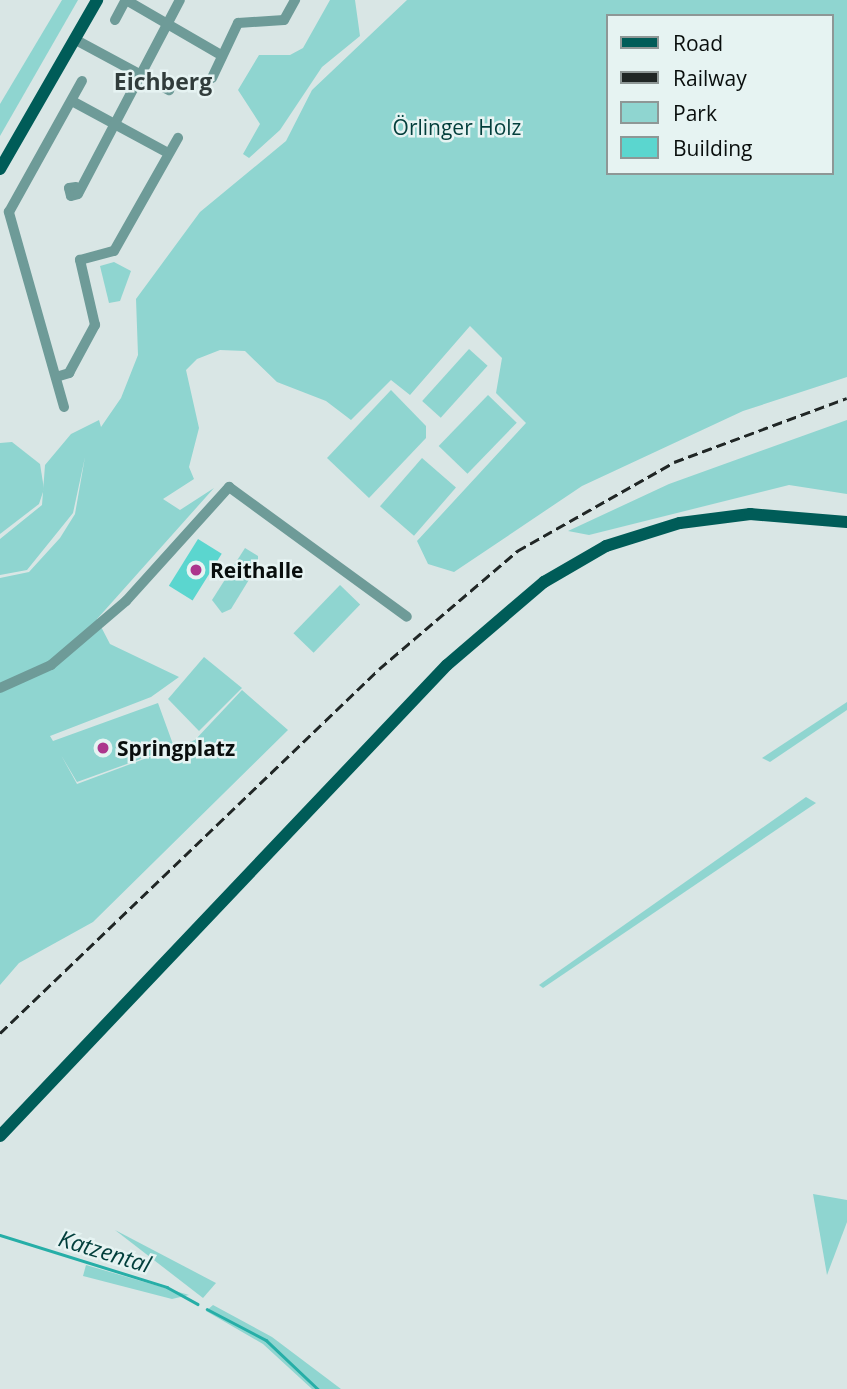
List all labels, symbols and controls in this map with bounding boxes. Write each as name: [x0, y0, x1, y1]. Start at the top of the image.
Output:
legend: [606, 14, 833, 175]
text: Road: [673, 29, 723, 57]
text: Railway: [673, 64, 747, 92]
district label: Eichberg: [114, 67, 212, 95]
text: Park: [673, 99, 717, 127]
park label: Örlinger Holz: [393, 114, 521, 140]
text: Building: [673, 134, 752, 162]
place label: Reithalle: [210, 557, 304, 583]
marker: Reithalle: [188, 562, 204, 578]
place label: Springplatz: [117, 735, 235, 761]
marker: Springplatz: [95, 740, 111, 756]
water label: Katzental: [56, 1224, 154, 1278]

